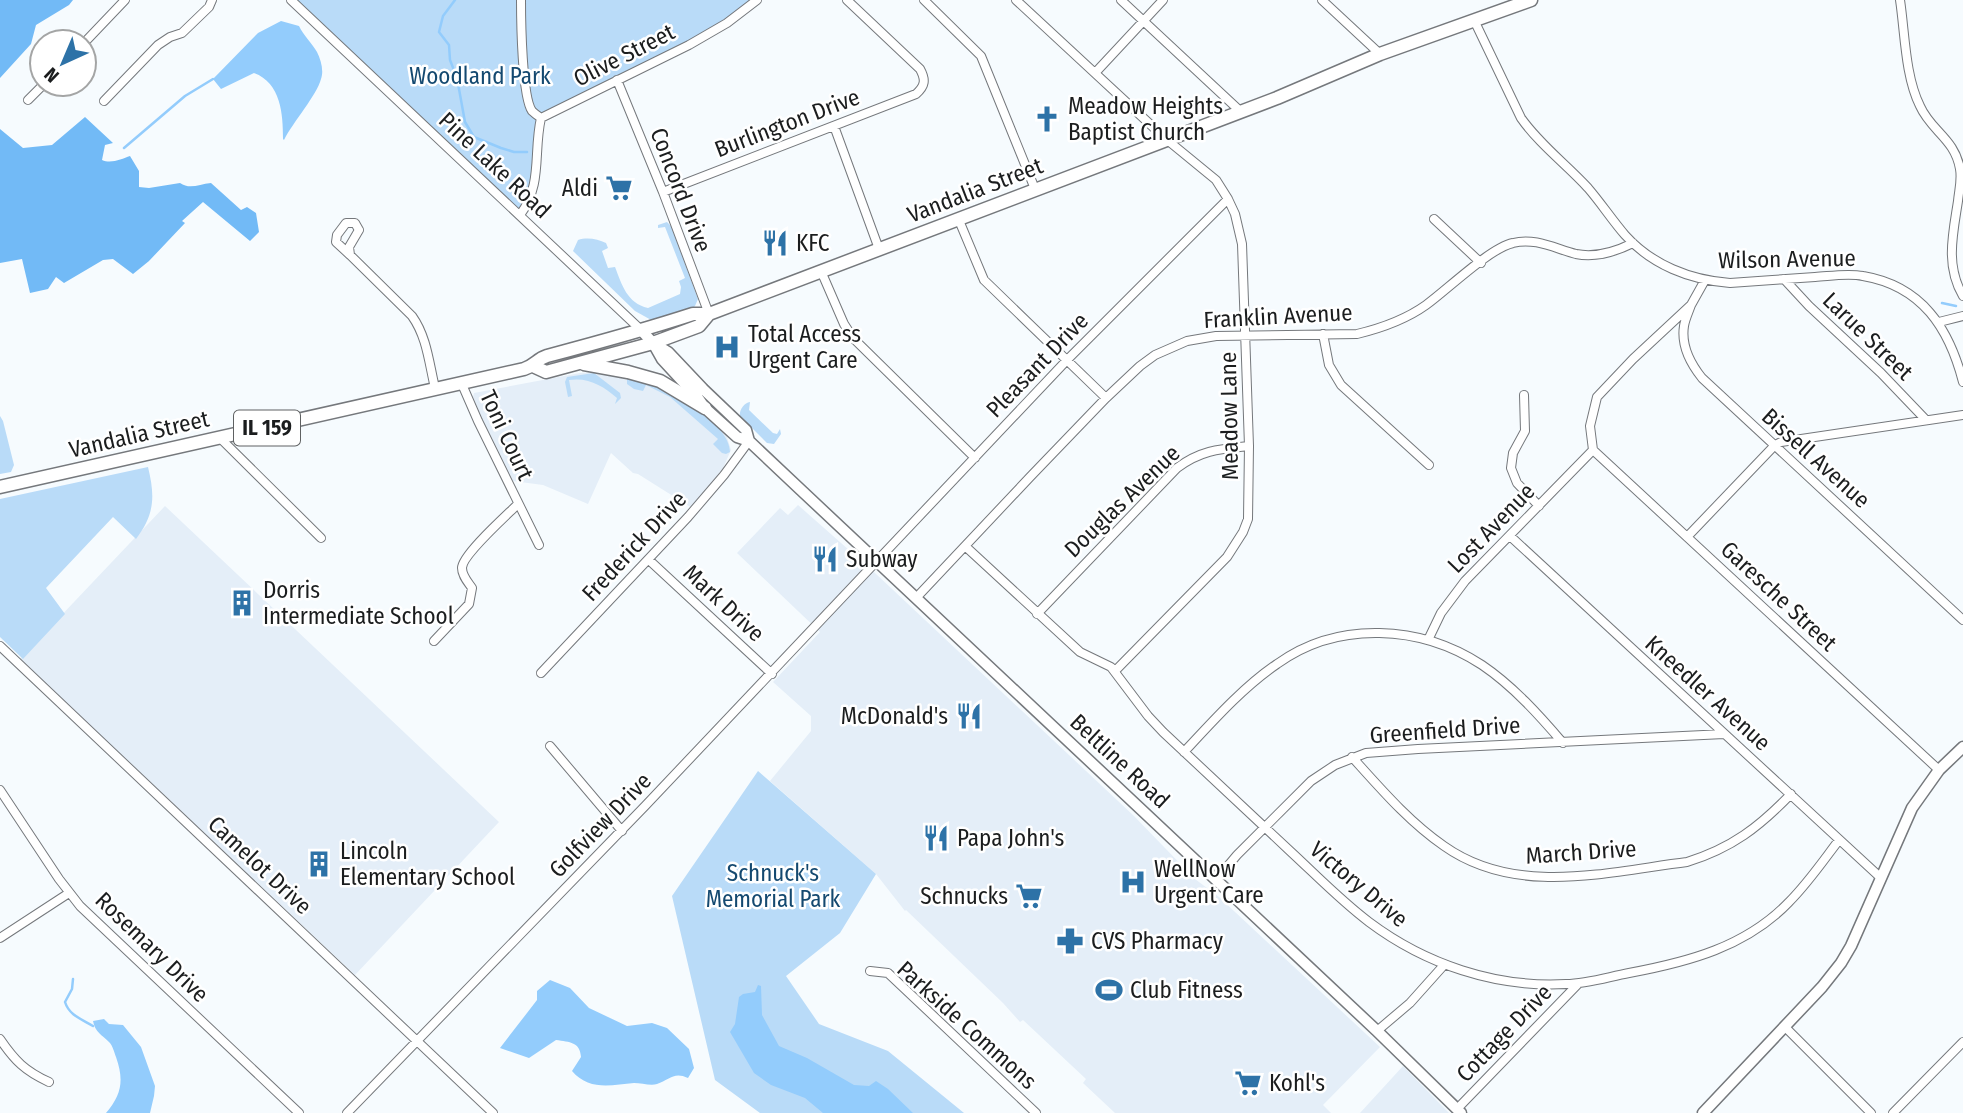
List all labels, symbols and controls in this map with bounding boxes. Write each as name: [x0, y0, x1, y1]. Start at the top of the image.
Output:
street label: Olive Street: [569, 17, 680, 92]
north arrow: [28, 28, 98, 98]
park label: Woodland Park: [409, 62, 551, 90]
text: N: [39, 63, 64, 87]
street label: Burlington Drive: [711, 83, 863, 163]
place label: Meadow Heights Baptist Church: [1068, 92, 1223, 146]
church icon: Meadow Heights Baptist Church: [1032, 104, 1062, 134]
street label: Pine Lake Road: [433, 106, 557, 224]
street label: Concord Drive: [644, 124, 718, 256]
street label: Vandalia Street: [903, 151, 1047, 229]
supermarket icon: Aldi: [604, 173, 634, 203]
place label: Aldi: [562, 174, 598, 202]
restaurant icon: KFC: [760, 228, 790, 258]
place label: KFC: [796, 229, 830, 257]
street label: Wilson Avenue: [1718, 244, 1856, 274]
street label: Larue Street: [1817, 286, 1919, 386]
street label: Franklin Avenue: [1203, 298, 1353, 334]
street label: Pleasant Drive: [980, 307, 1094, 423]
place label: Total Access Urgent Care: [748, 320, 861, 374]
hospital icon: Total Access Urgent Care: [712, 332, 742, 362]
street label: Meadow Lane: [1214, 352, 1244, 480]
street label: Toni Court: [474, 386, 540, 485]
street label: Bissell Avenue: [1756, 402, 1876, 514]
street label: Vandalia Street: [66, 404, 212, 464]
road number: IL 159: [234, 410, 300, 446]
street label: Douglas Avenue: [1058, 439, 1186, 563]
street label: Lost Avenue: [1441, 477, 1541, 579]
street label: Frederick Drive: [576, 485, 692, 607]
street label: Garesche Street: [1715, 535, 1843, 657]
restaurant icon: Subway: [810, 544, 840, 574]
place label: Subway: [846, 545, 918, 573]
street label: Mark Drive: [678, 559, 770, 647]
place label: Dorris Intermediate School: [263, 576, 454, 630]
building icon: Dorris Intermediate School: [227, 588, 257, 618]
street label: Kneedler Avenue: [1639, 629, 1777, 757]
restaurant icon: McDonald's: [954, 701, 984, 731]
place label: McDonald's: [841, 702, 948, 730]
street label: Beltline Road: [1064, 708, 1176, 814]
street label: Greenfield Drive: [1369, 711, 1521, 749]
street label: Golfview Drive: [543, 767, 657, 883]
street label: Camelot Drive: [202, 810, 318, 920]
restaurant icon: Papa John's: [921, 823, 951, 853]
place label: Papa John's: [957, 824, 1065, 852]
street label: March Drive: [1525, 834, 1637, 870]
street label: Victory Drive: [1304, 835, 1414, 933]
place label: Lincoln Elementary School: [340, 837, 515, 891]
building icon: Lincoln Elementary School: [304, 849, 334, 879]
place label: WellNow Urgent Care: [1154, 855, 1264, 909]
park label: Schnuck's Memorial Park: [706, 859, 841, 913]
hospital icon: WellNow Urgent Care: [1118, 867, 1148, 897]
supermarket icon: Schnucks: [1014, 881, 1044, 911]
place label: Schnucks: [920, 882, 1008, 910]
street label: Rosemary Drive: [89, 886, 215, 1008]
pharmacy icon: CVS Pharmacy: [1055, 926, 1085, 956]
place label: CVS Pharmacy: [1091, 927, 1224, 955]
street label: Parkside Commons: [891, 955, 1043, 1095]
sports icon: Club Fitness: [1094, 975, 1124, 1005]
place label: Club Fitness: [1130, 976, 1243, 1004]
street label: Cottage Drive: [1450, 978, 1558, 1088]
supermarket icon: Kohl's: [1233, 1068, 1263, 1098]
place label: Kohl's: [1269, 1069, 1325, 1097]

